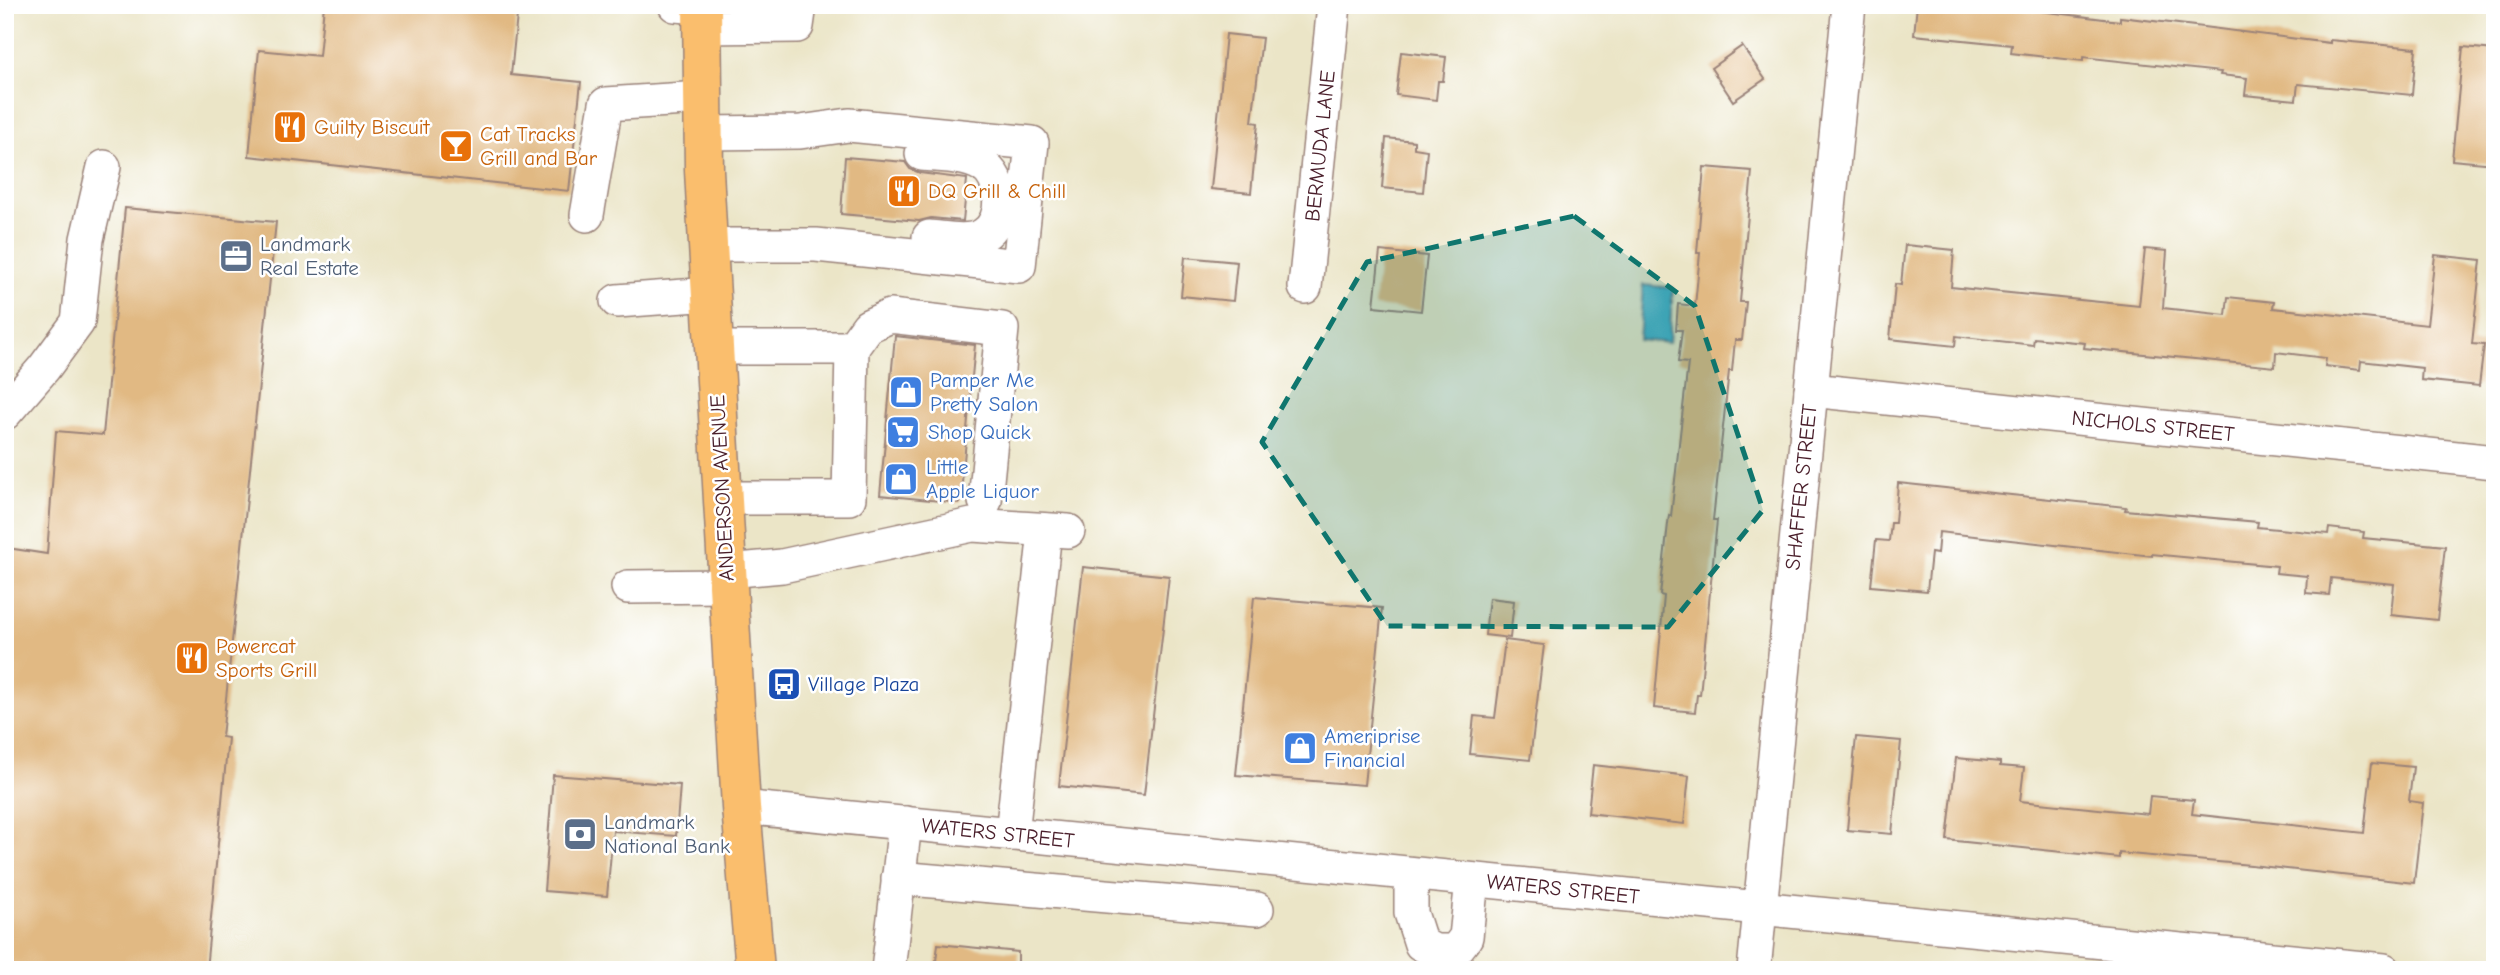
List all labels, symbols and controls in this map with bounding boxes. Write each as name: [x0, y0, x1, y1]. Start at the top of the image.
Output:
street label: BERMUDA LANE: [1300, 69, 1340, 223]
restaurant icon: Guilty Biscuit: [271, 108, 309, 146]
place label: Guilty Biscuit: [314, 115, 431, 139]
place label: Cat Tracks Grill and Bar: [480, 122, 598, 170]
bar icon: Cat Tracks Grill and Bar: [437, 127, 475, 165]
restaurant icon: DQ Grill & Chill: [885, 172, 923, 210]
place label: DQ Grill & Chill: [928, 179, 1066, 203]
place label: Landmark Real Estate: [260, 232, 359, 280]
office icon: Landmark Real Estate: [217, 237, 255, 275]
place label: Pamper Me Pretty Salon: [930, 368, 1038, 416]
shop icon: Pamper Me Pretty Salon: [887, 373, 925, 411]
street label: ANDERSON AVENUE: [705, 394, 739, 582]
street label: SHAFFER STREET: [1780, 403, 1822, 571]
street label: NICHOLS STREET: [2070, 406, 2236, 446]
supermarket icon: Shop Quick: [884, 413, 922, 451]
place label: Shop Quick: [928, 420, 1031, 444]
place label: Little Apple Liquor: [926, 455, 1040, 503]
shop icon: Little Apple Liquor: [882, 460, 920, 498]
place label: Powercat Sports Grill: [216, 634, 317, 682]
restaurant icon: Powercat Sports Grill: [173, 639, 211, 677]
bus stop icon: Village Plaza: [765, 665, 803, 703]
place label: Village Plaza: [808, 672, 919, 696]
place label: Ameriprise Financial: [1324, 724, 1421, 772]
shop icon: Ameriprise Financial: [1281, 729, 1319, 767]
place label: Landmark National Bank: [604, 810, 730, 858]
street label: WATERS STREET: [920, 813, 1076, 853]
bank icon: Landmark National Bank: [561, 815, 599, 853]
street label: WATERS STREET: [1485, 869, 1641, 909]

